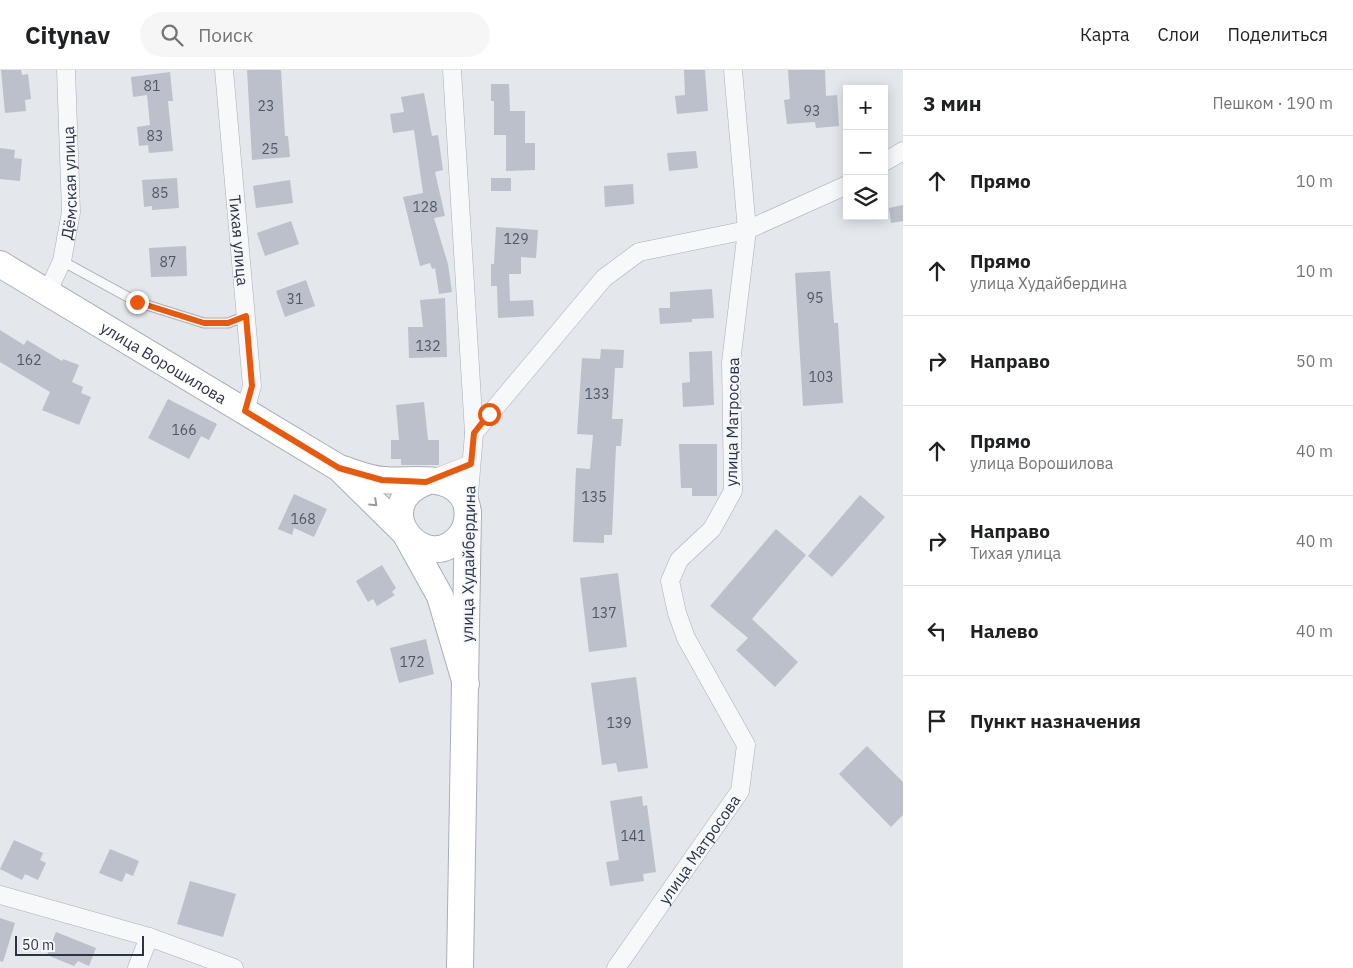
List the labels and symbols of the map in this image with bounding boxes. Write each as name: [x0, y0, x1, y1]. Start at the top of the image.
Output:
house number: 81: [144, 77, 160, 95]
house number: 23: [258, 97, 274, 115]
house number: 93: [804, 102, 820, 120]
street label: Дёмская улица: [56, 125, 82, 241]
house number: 83: [147, 127, 163, 145]
house number: 25: [262, 140, 278, 158]
house number: 85: [152, 184, 168, 202]
street label: Тихая улица: [225, 194, 253, 287]
house number: 128: [412, 198, 438, 216]
house number: 129: [503, 230, 529, 248]
house number: 87: [160, 253, 176, 271]
house number: 95: [807, 289, 823, 307]
house number: 31: [287, 290, 303, 308]
route end: [126, 291, 149, 314]
street label: улица Ворошилова: [97, 317, 231, 408]
house number: 132: [415, 337, 441, 355]
house number: 162: [16, 351, 42, 369]
street label: улица Матросова: [721, 357, 743, 487]
house number: 103: [808, 368, 834, 386]
house number: 133: [584, 385, 610, 403]
route start: [478, 403, 501, 426]
house number: 166: [171, 421, 197, 439]
street label: улица Худайбердина: [457, 485, 479, 643]
house number: 135: [581, 488, 607, 506]
one-way arrow: [368, 497, 377, 506]
house number: 168: [290, 510, 316, 528]
house number: 137: [591, 604, 617, 622]
house number: 172: [399, 653, 425, 671]
house number: 139: [606, 714, 632, 732]
street label: улица Матросова: [654, 790, 745, 908]
house number: 141: [620, 827, 646, 845]
scale bar: [15, 933, 144, 956]

